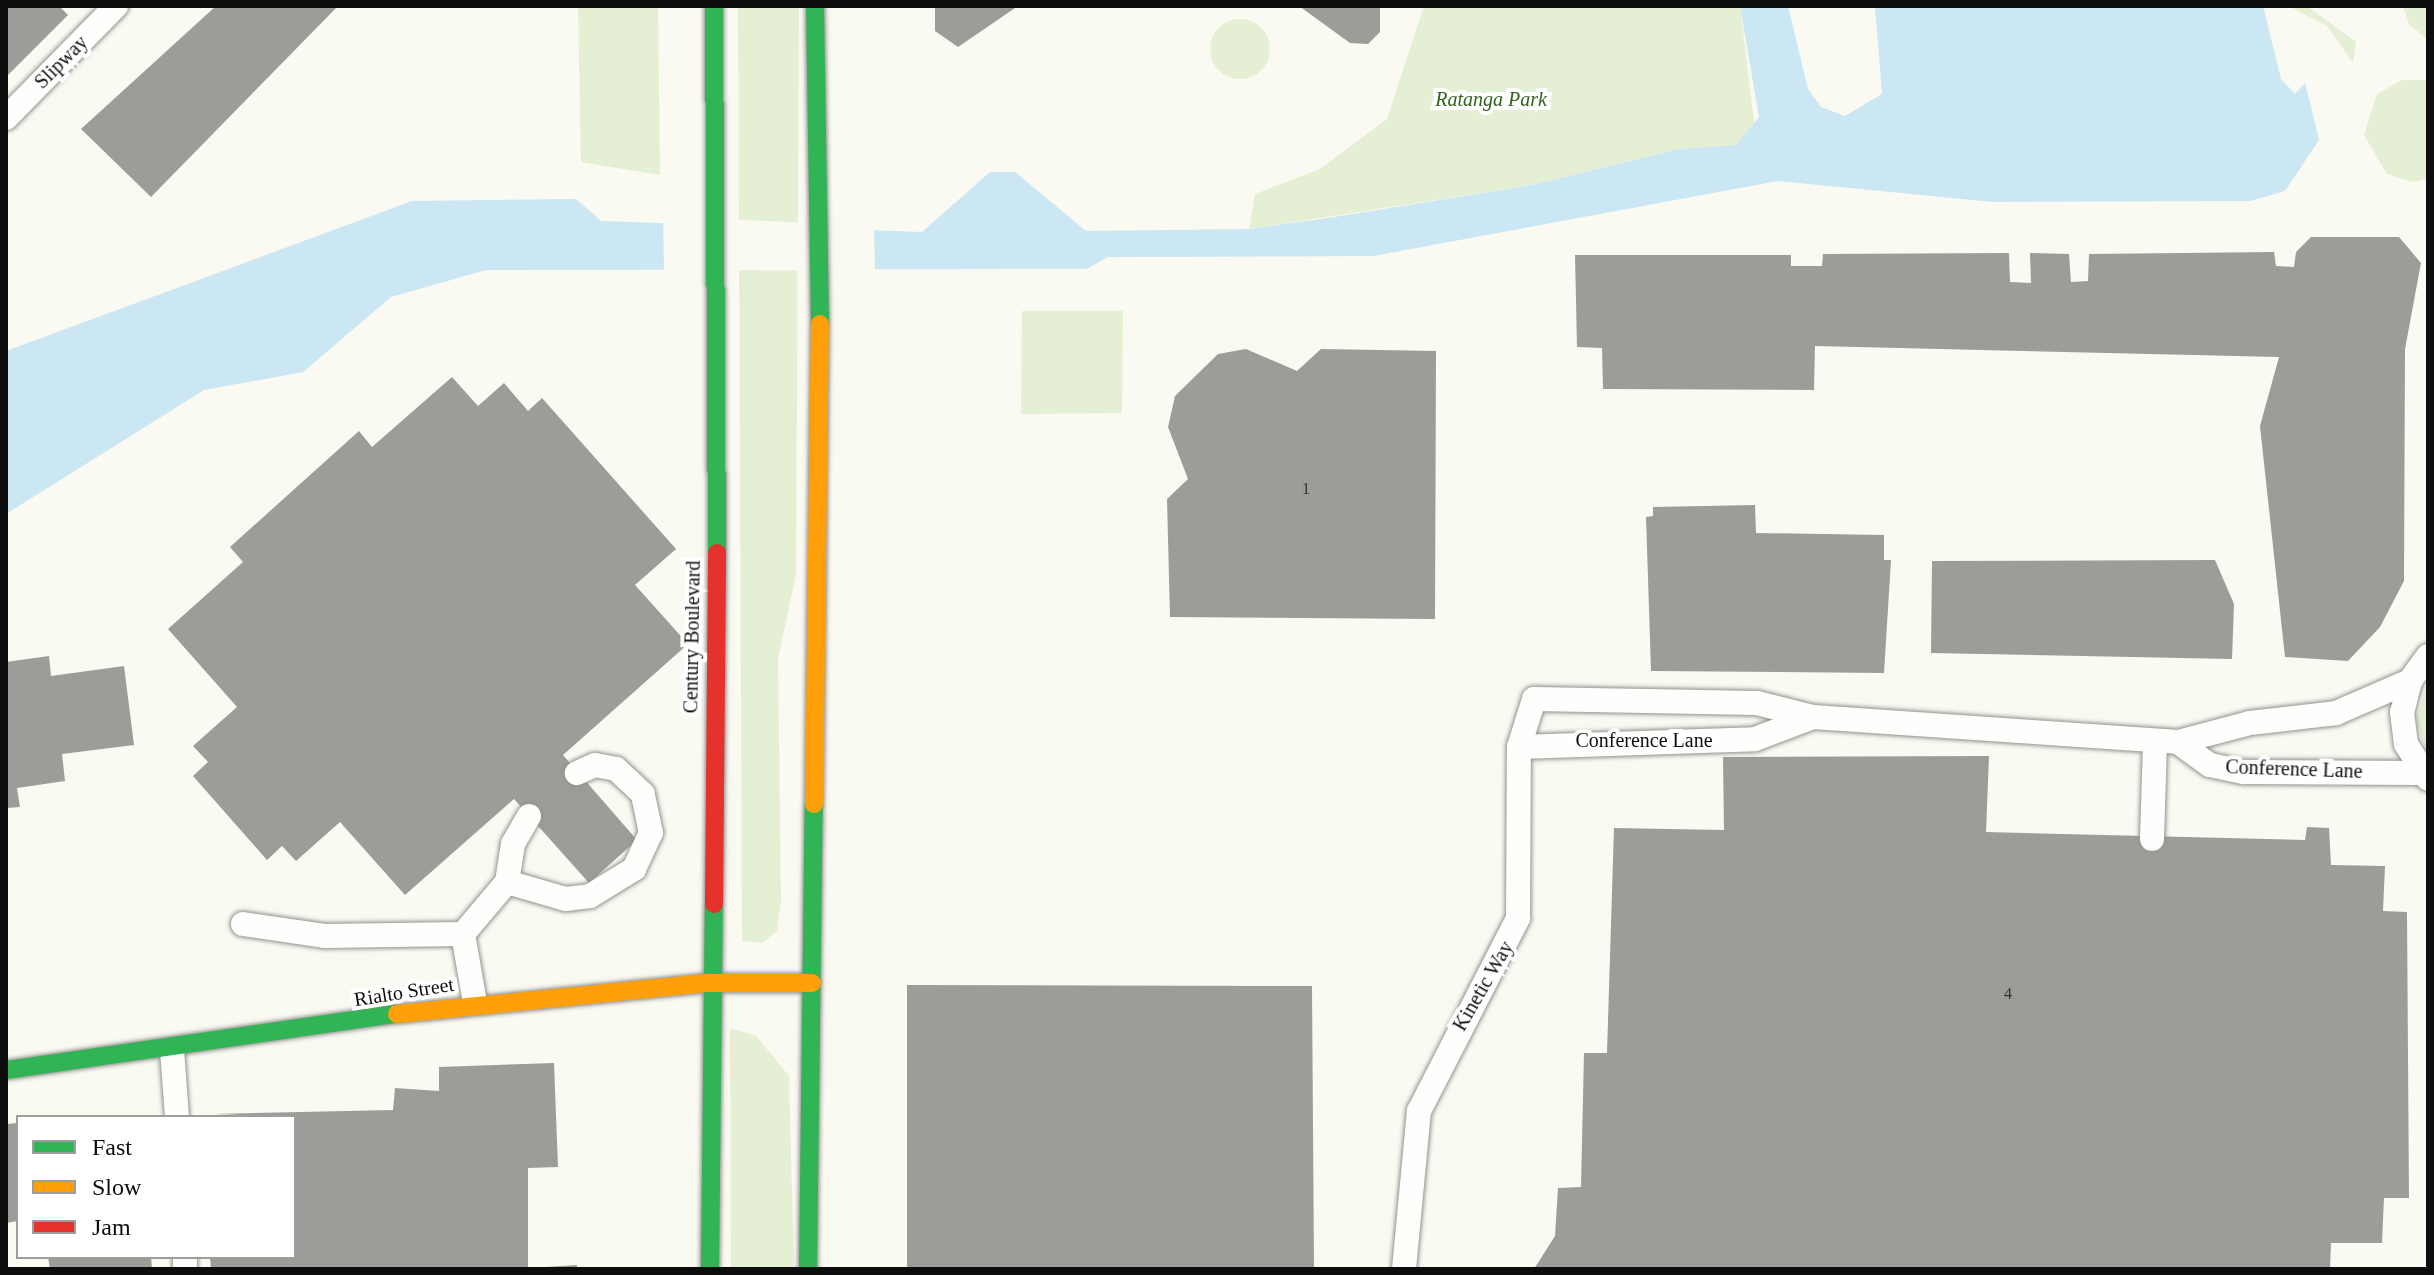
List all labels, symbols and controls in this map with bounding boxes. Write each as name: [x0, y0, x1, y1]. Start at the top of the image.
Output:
street label: Slipway: [29, 30, 93, 94]
park label: Ratanga Park: [1435, 87, 1547, 111]
house number: 1: [1302, 479, 1310, 499]
street label: Century Boulevard: [679, 560, 705, 714]
street label: Conference Lane: [1575, 728, 1713, 752]
street label: Conference Lane: [2225, 755, 2363, 783]
street label: Kinetic Way: [1448, 937, 1518, 1035]
street label: Rialto Street: [352, 972, 456, 1012]
house number: 4: [2004, 984, 2012, 1004]
legend: [16, 1115, 296, 1259]
text: Fast: [92, 1134, 132, 1160]
text: Slow: [92, 1174, 141, 1200]
text: Jam: [92, 1214, 131, 1240]

